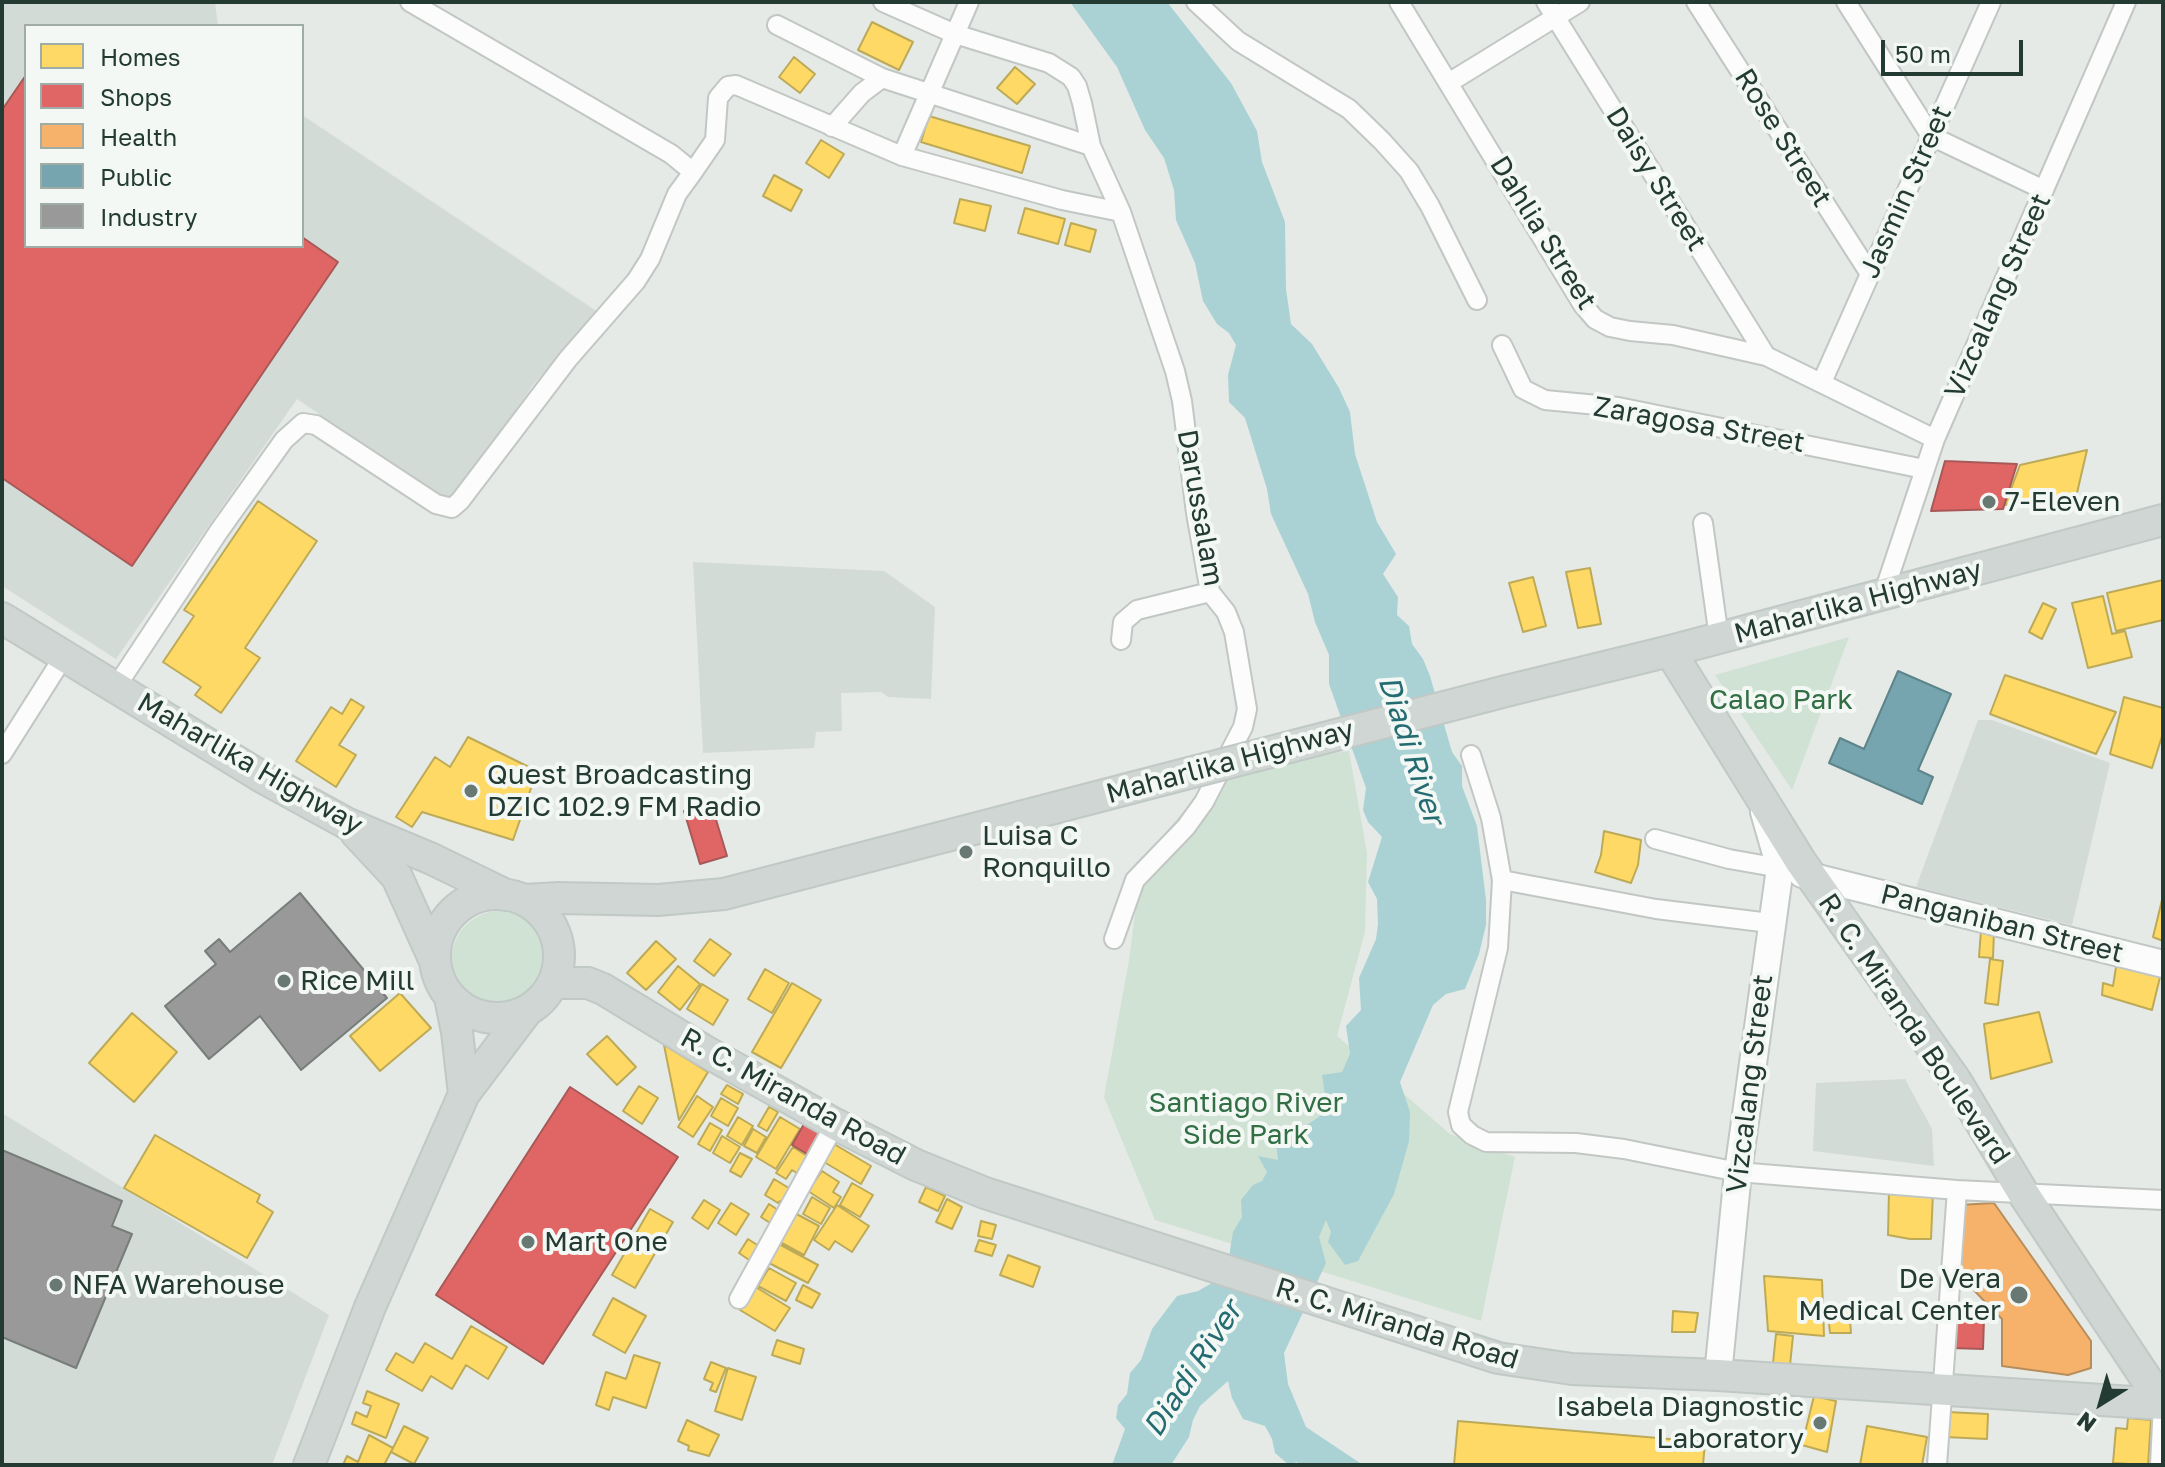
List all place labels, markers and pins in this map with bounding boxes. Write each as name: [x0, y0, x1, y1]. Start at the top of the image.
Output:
place label: 7-Eleven: [2005, 485, 2120, 519]
marker: 7-Eleven: [1980, 493, 1998, 511]
place label: Quest Broadcasting DZIC 102.9 FM Radio: [487, 758, 761, 824]
marker: Quest Broadcasting DZIC 102.9 FM Radio: [462, 782, 480, 800]
place label: Luisa C Ronquillo: [982, 819, 1111, 885]
marker: Luisa C Ronquillo: [957, 843, 975, 861]
place label: Rice Mill: [300, 964, 415, 998]
marker: Rice Mill: [275, 972, 293, 990]
place label: Mart One: [544, 1225, 668, 1259]
marker: Mart One: [519, 1233, 537, 1251]
place label: De Vera Medical Center: [1798, 1262, 2001, 1328]
place label: NFA Warehouse: [72, 1268, 285, 1302]
marker: NFA Warehouse: [47, 1276, 65, 1294]
marker: De Vera Medical Center: [2008, 1284, 2030, 1306]
place label: Isabela Diagnostic Laboratory: [1556, 1390, 1804, 1456]
marker: Isabela Diagnostic Laboratory: [1811, 1414, 1829, 1432]

